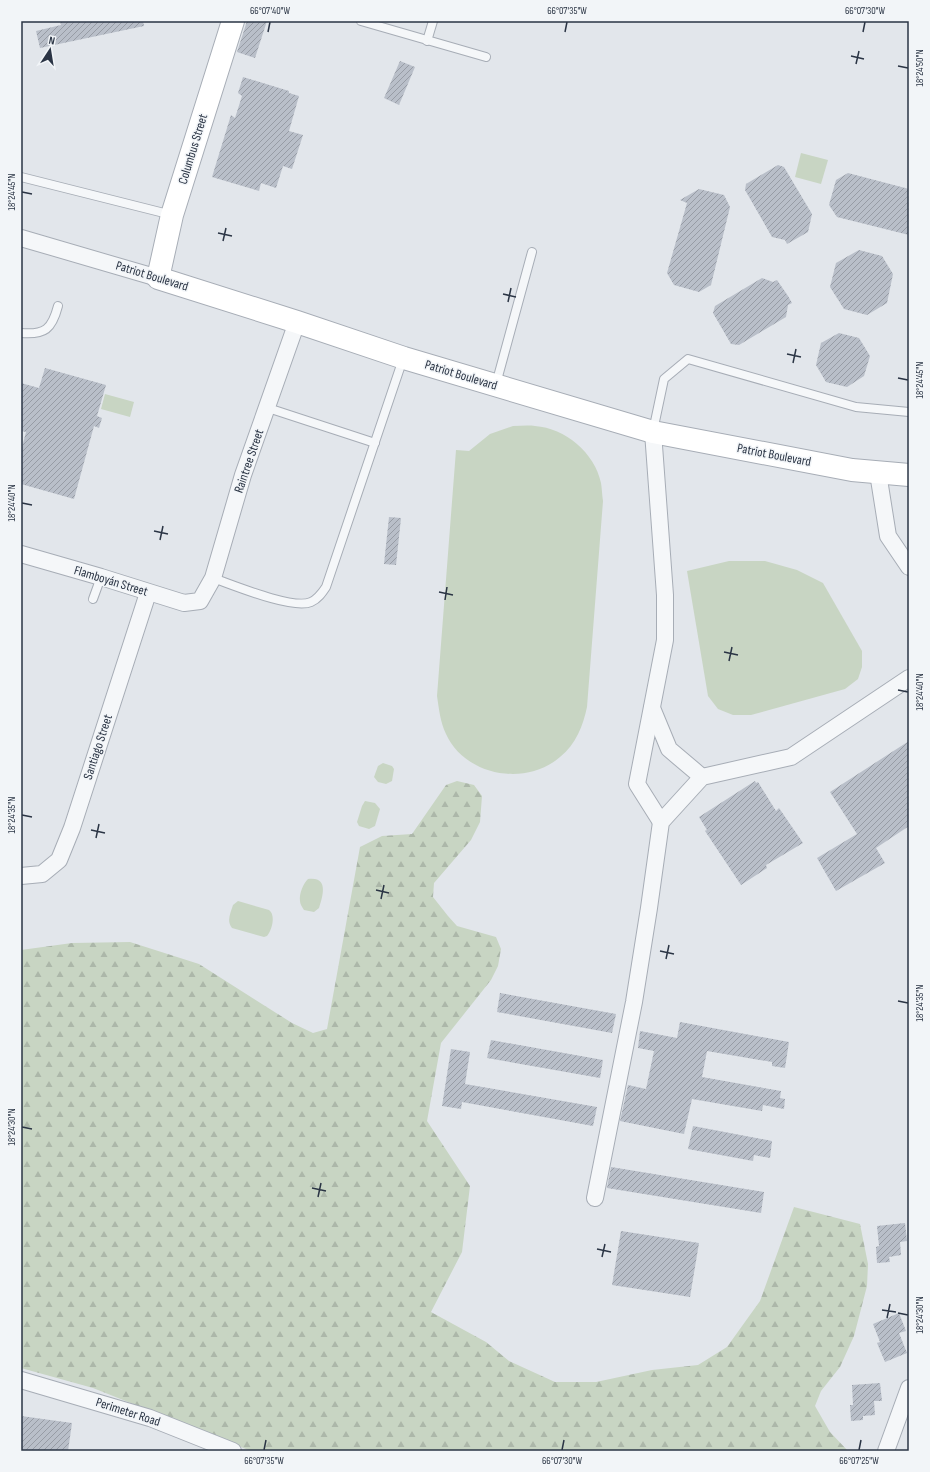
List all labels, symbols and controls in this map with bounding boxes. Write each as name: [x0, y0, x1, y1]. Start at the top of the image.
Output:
text: 66°07'40"W: [250, 5, 291, 17]
text: 66°07'35"W: [547, 5, 587, 17]
text: 66°07'30"W: [845, 5, 886, 17]
north arrow: [30, 30, 70, 70]
text: N: [48, 34, 56, 48]
text: 18°24'50"N: [914, 49, 926, 87]
street label: Columbus Street: [175, 112, 211, 186]
text: 18°24'45"N: [6, 174, 18, 210]
street label: Patriot Boulevard: [114, 257, 190, 295]
street label: Patriot Boulevard: [423, 356, 499, 394]
text: 18°24'45"N: [914, 362, 926, 398]
street label: Raintree Street: [231, 427, 267, 495]
street label: Patriot Boulevard: [736, 440, 812, 470]
text: 18°24'40"N: [6, 484, 18, 522]
street label: Flamboyán Street: [72, 562, 150, 600]
text: 18°24'40"N: [914, 673, 926, 711]
street label: Santiago Street: [80, 712, 116, 782]
text: 18°24'35"N: [6, 797, 18, 833]
text: 18°24'35"N: [914, 985, 926, 1021]
text: 18°24'30"N: [6, 1108, 18, 1146]
text: 18°24'30"N: [914, 1296, 926, 1334]
street label: Perimeter Road: [94, 1394, 162, 1430]
text: 66°07'35"W: [244, 1455, 284, 1467]
text: 66°07'30"W: [542, 1455, 583, 1467]
text: 66°07'25"W: [839, 1455, 879, 1467]

